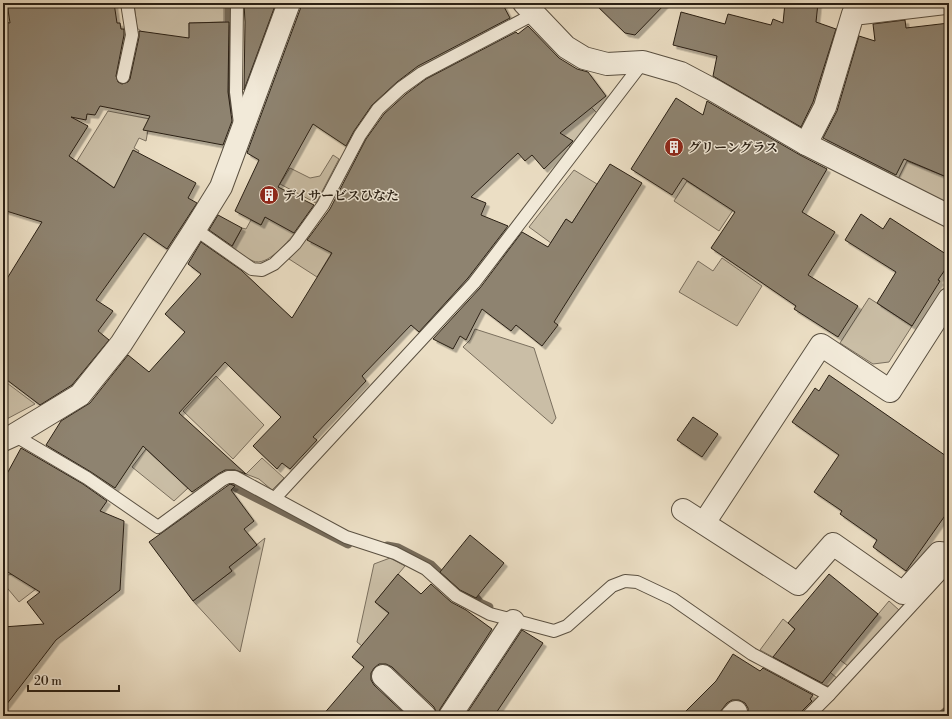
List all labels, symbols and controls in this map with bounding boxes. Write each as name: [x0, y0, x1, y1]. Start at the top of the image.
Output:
building icon: グリーングラス: [663, 136, 685, 158]
place label: グリーングラス: [688, 140, 778, 156]
building icon: デイサービスひなた: [258, 184, 280, 206]
place label: デイサービスひなた: [283, 188, 399, 204]
scale bar: [28, 667, 119, 693]
text: 20 m: [34, 674, 62, 689]

